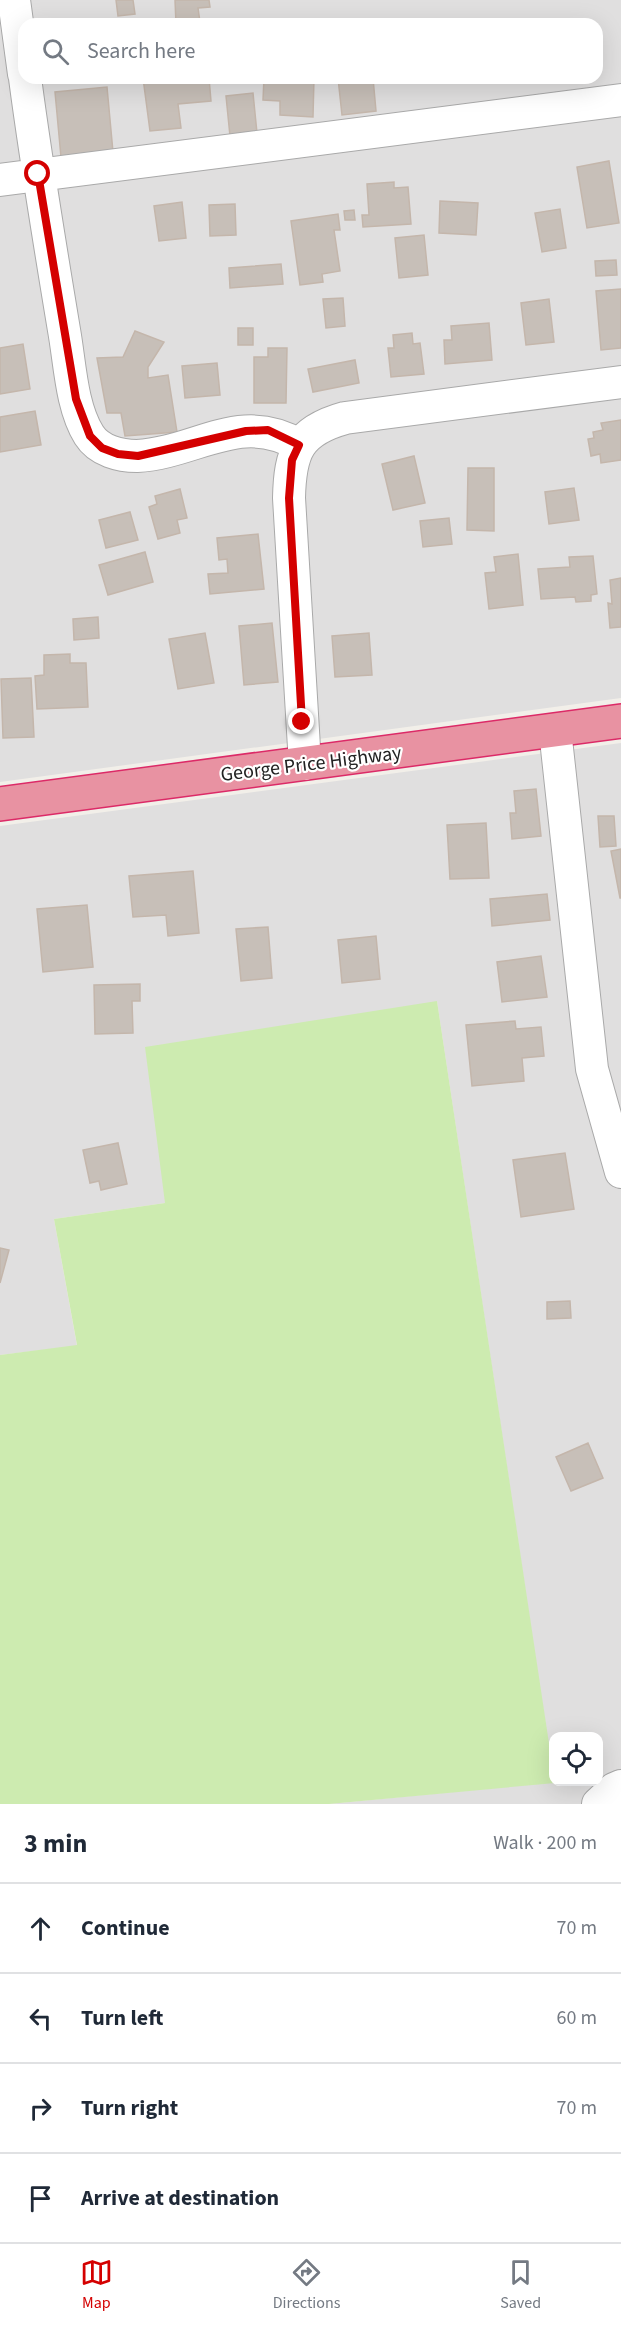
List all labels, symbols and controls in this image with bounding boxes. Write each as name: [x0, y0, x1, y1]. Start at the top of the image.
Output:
search box: [18, 18, 603, 84]
icon: search: [39, 35, 72, 68]
text: Search here: [87, 35, 195, 67]
route start: [24, 160, 50, 186]
route end: [288, 708, 314, 734]
street label: George Price Highway: [219, 739, 404, 789]
map controls: [549, 1732, 603, 1786]
button: locate: [549, 1732, 603, 1786]
text: 3 min: [24, 1825, 87, 1862]
text: Walk · 200 m: [493, 1829, 597, 1857]
icon: ahead: [24, 1912, 57, 1945]
text: Continue: [81, 1912, 170, 1944]
text: 70 m: [557, 1914, 597, 1942]
icon: left: [24, 2002, 57, 2035]
text: Turn left: [81, 2002, 163, 2034]
text: 60 m: [557, 2004, 597, 2032]
icon: right: [24, 2092, 57, 2125]
text: Turn right: [81, 2092, 178, 2124]
text: 70 m: [557, 2094, 597, 2122]
icon: arrive: [24, 2182, 57, 2215]
text: Arrive at destination: [81, 2182, 279, 2214]
tab: Map: [80, 2256, 113, 2314]
tab: Directions: [273, 2256, 340, 2314]
tab: Saved: [500, 2256, 541, 2314]

